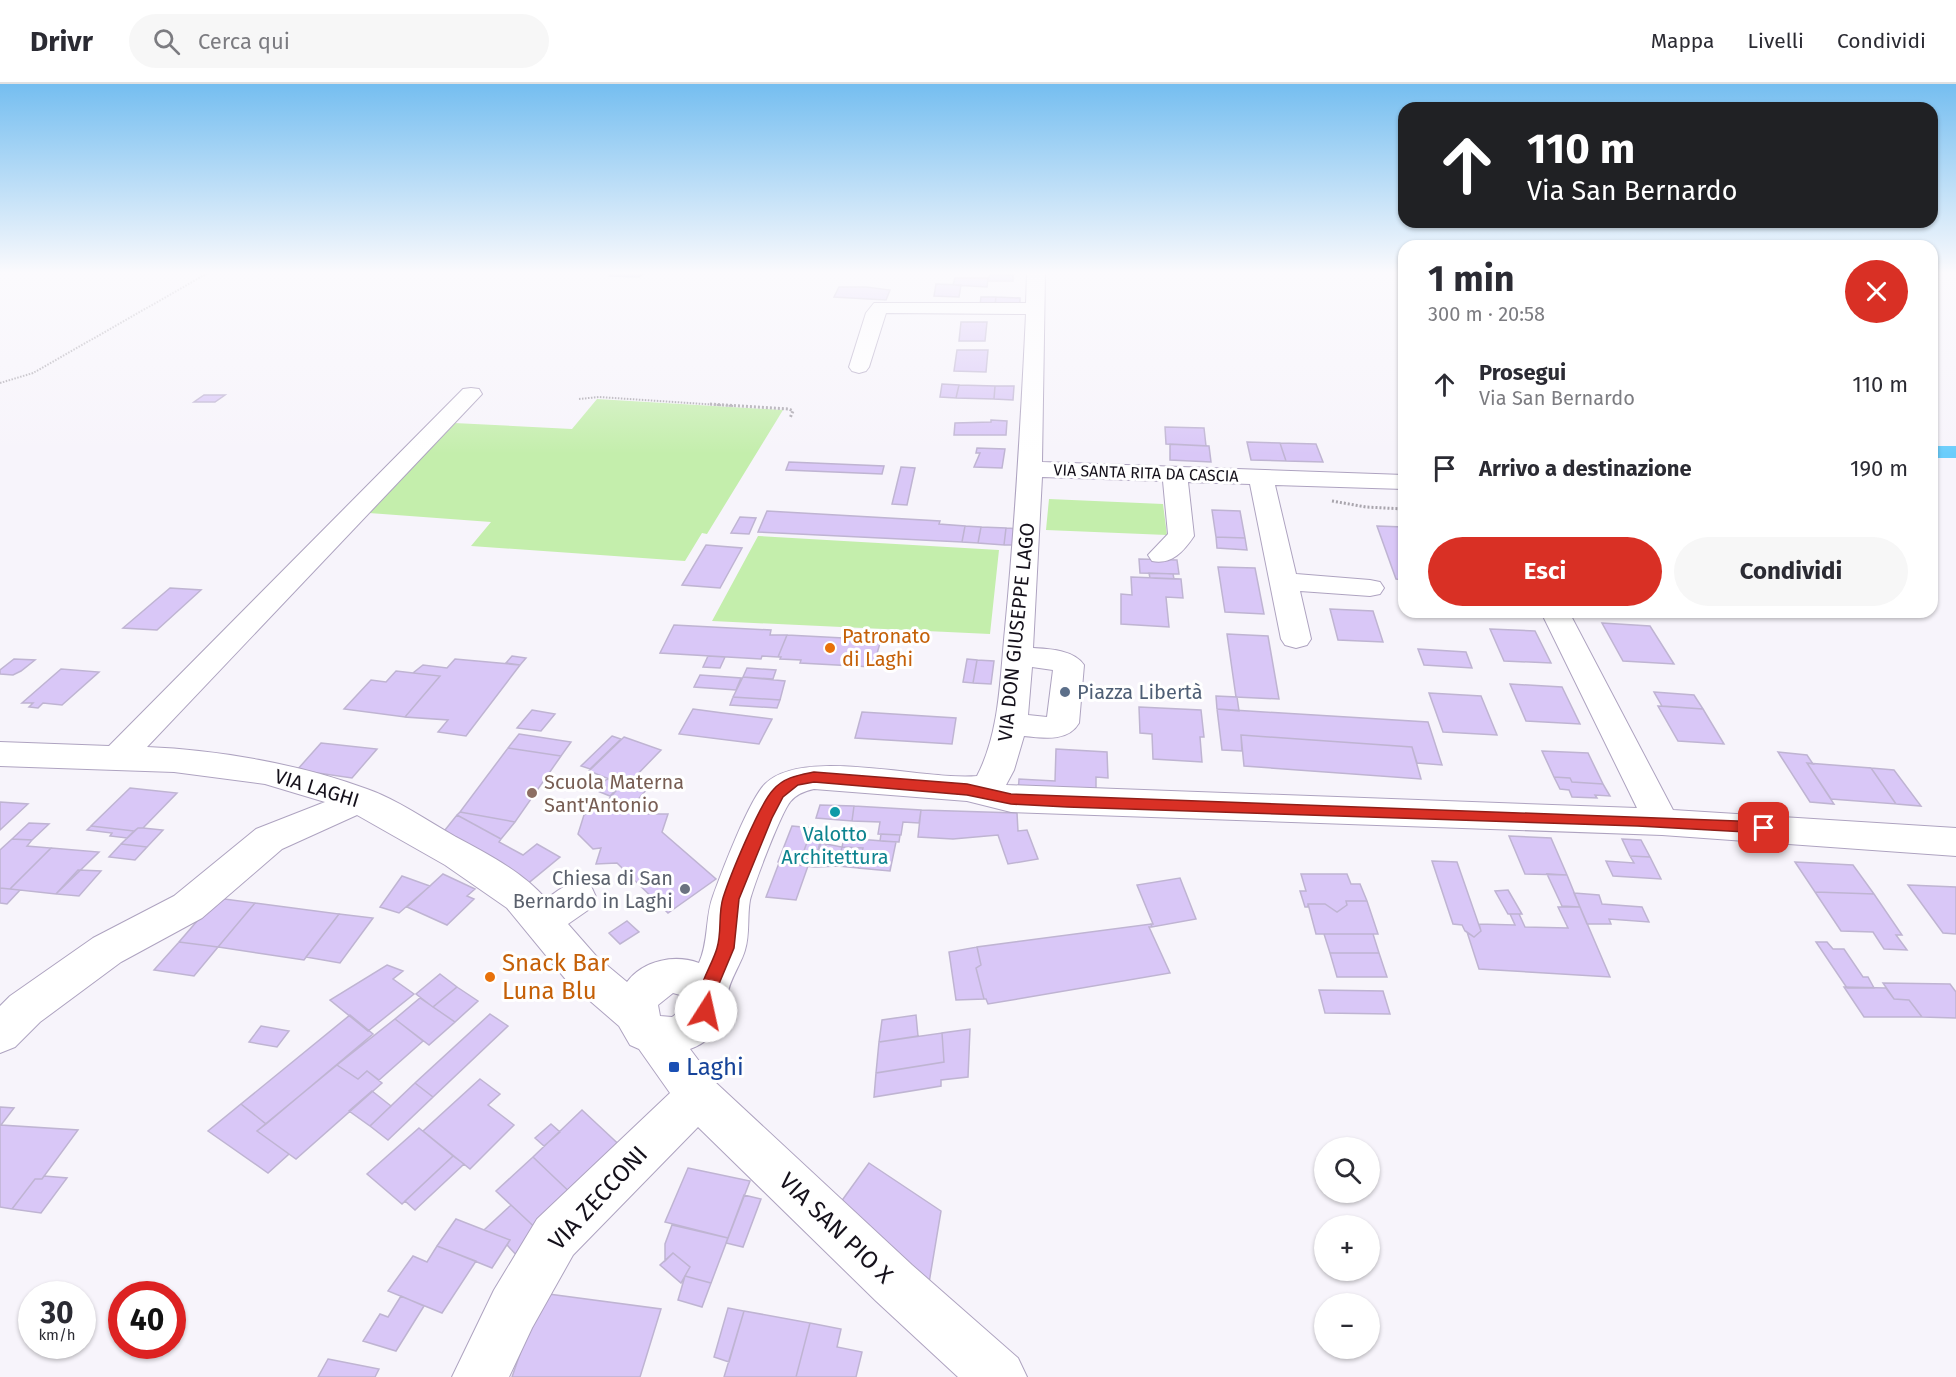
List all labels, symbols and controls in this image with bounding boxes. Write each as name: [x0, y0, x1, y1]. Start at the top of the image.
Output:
search box: [129, 14, 549, 68]
text: Drivr: [30, 25, 93, 58]
icon: search: [150, 25, 183, 58]
text: Cerca qui: [198, 28, 290, 55]
text: Mappa: [1651, 28, 1715, 54]
text: Livelli: [1748, 28, 1804, 54]
text: Condividi: [1837, 28, 1926, 54]
text: 110 m: [1527, 124, 1635, 174]
icon: ahead: [1428, 126, 1506, 204]
text: Via San Bernardo: [1527, 175, 1737, 207]
text: 1 min: [1428, 257, 1515, 301]
button: close: [1845, 260, 1908, 323]
text: 300 m · 20:58: [1428, 302, 1545, 326]
text: Prosegui: [1479, 359, 1566, 386]
icon: ahead: [1428, 368, 1461, 401]
text: 110 m: [1852, 371, 1908, 398]
text: Via San Bernardo: [1479, 386, 1635, 410]
icon: arrive: [1428, 452, 1461, 485]
text: Arrivo a destinazione: [1479, 455, 1692, 482]
text: 190 m: [1850, 455, 1908, 482]
street label: VIA SANTA RITA DA CASCIA: [1053, 460, 1240, 486]
street label: VIA DON GIUSEPPE LAGO: [993, 522, 1039, 742]
button: Esci: [1428, 537, 1662, 606]
button: Condividi: [1674, 537, 1908, 606]
place label: Patronato di Laghi: [842, 624, 931, 671]
marker: Patronato di Laghi: [823, 641, 837, 655]
place label: Piazza Libertà: [1077, 680, 1203, 704]
marker: Piazza Libertà: [1058, 685, 1072, 699]
street label: VIA LAGHI: [272, 764, 362, 812]
place label: Scuola Materna Sant'Antonio: [544, 770, 684, 817]
marker: Scuola Materna Sant'Antonio: [525, 786, 539, 800]
pin: [1738, 802, 1789, 853]
marker: Valotto Architettura: [828, 805, 842, 819]
icon: arrive: [1747, 811, 1780, 844]
place label: Valotto Architettura: [781, 822, 889, 869]
place label: Chiesa di San Bernardo in Laghi: [513, 866, 673, 913]
marker: Chiesa di San Bernardo in Laghi: [678, 882, 692, 896]
place label: Snack Bar Luna Blu: [502, 949, 610, 1005]
marker: Snack Bar Luna Blu: [483, 970, 497, 984]
position arrow: [674, 979, 738, 1043]
place label: Laghi: [686, 1053, 744, 1081]
marker: Laghi: [667, 1060, 681, 1074]
map controls: [1314, 1137, 1380, 1359]
button: search: [1314, 1137, 1380, 1203]
street label: VIA ZECCONI: [543, 1140, 653, 1256]
street label: VIA SAN PIO X: [773, 1167, 899, 1289]
button: +: [1314, 1215, 1380, 1281]
speed limit sign: 40: [108, 1281, 186, 1359]
button: −: [1314, 1293, 1380, 1359]
text: 30: [40, 1295, 74, 1331]
text: km/h: [38, 1326, 76, 1344]

